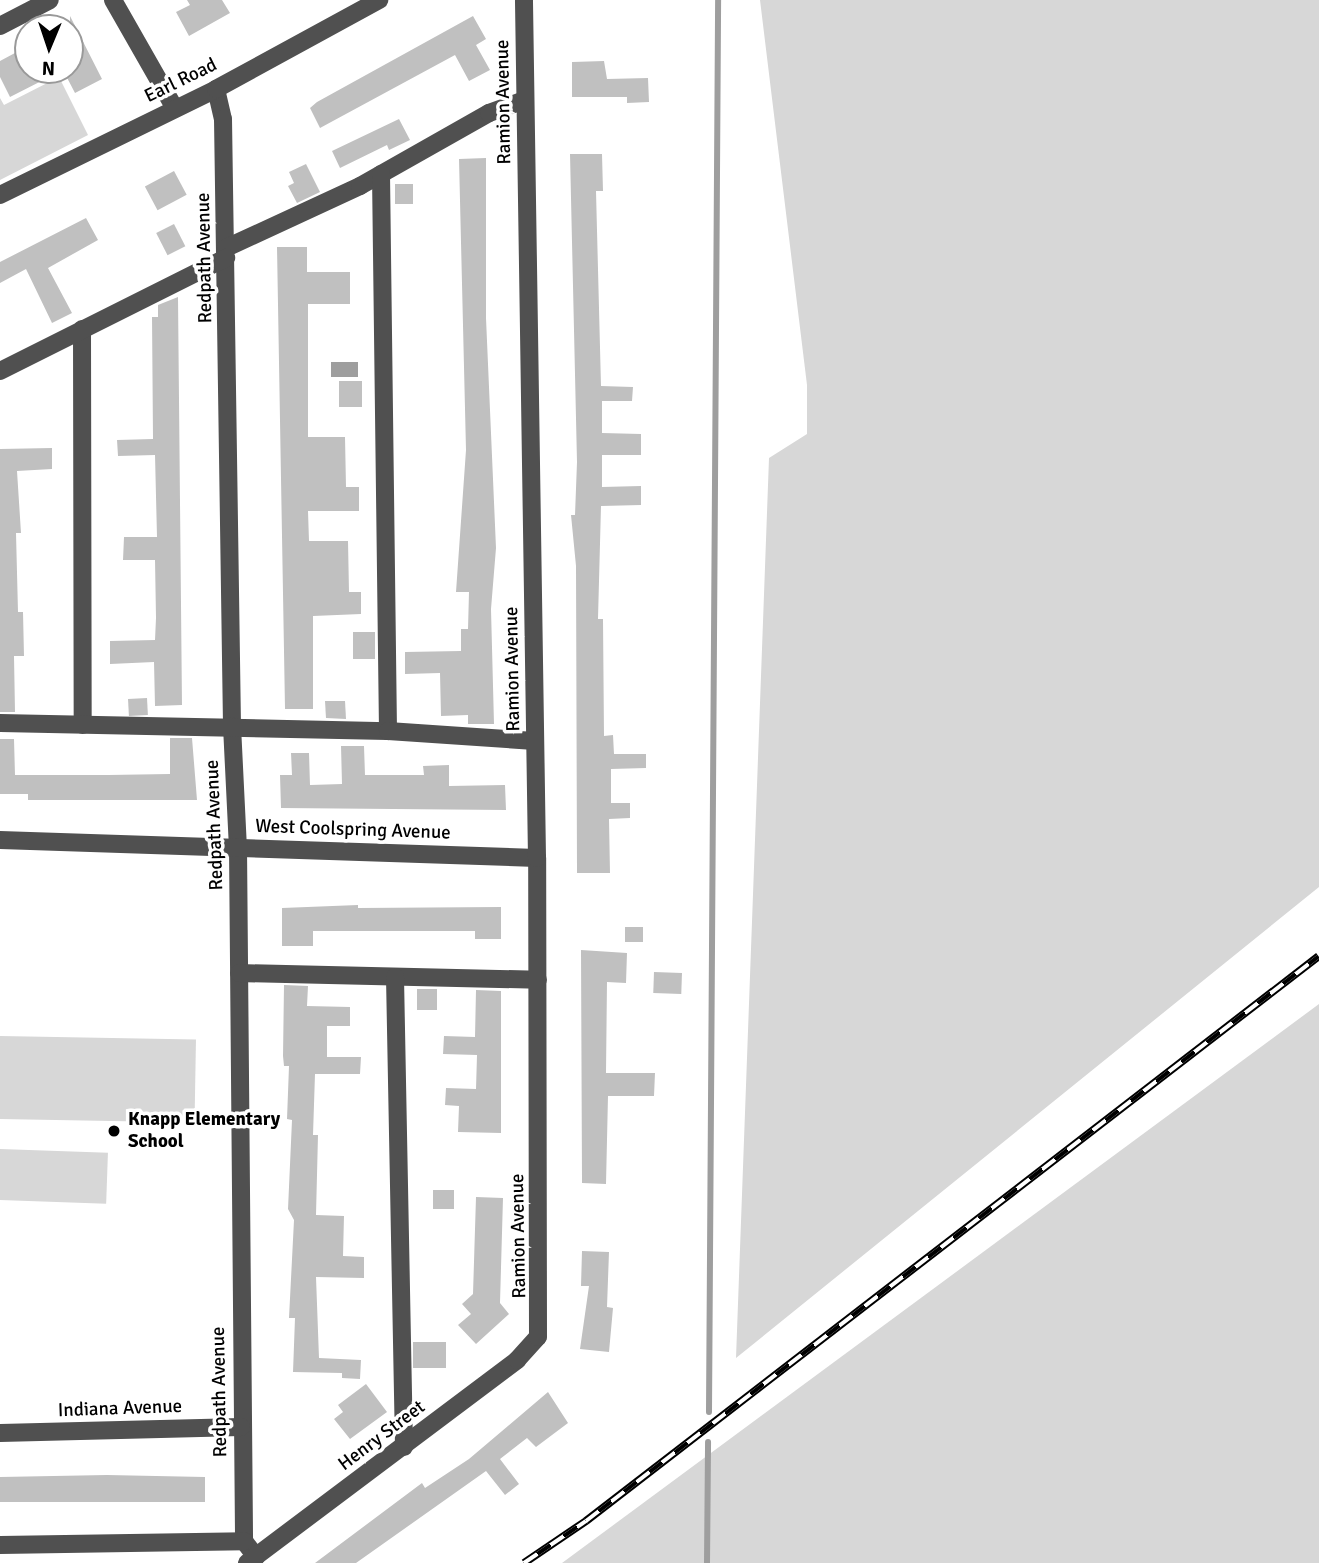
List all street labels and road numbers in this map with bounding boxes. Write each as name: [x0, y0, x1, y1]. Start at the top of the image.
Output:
street label: Ramion Avenue: [492, 39, 516, 165]
street label: Earl Road: [141, 54, 221, 108]
street label: Redpath Avenue: [192, 192, 218, 324]
street label: Ramion Avenue: [501, 606, 525, 732]
street label: Redpath Avenue: [201, 759, 229, 891]
street label: West Coolspring Avenue: [255, 815, 451, 845]
street label: Ramion Avenue: [507, 1173, 531, 1299]
street label: Redpath Avenue: [207, 1326, 233, 1458]
street label: Indiana Avenue: [57, 1395, 183, 1423]
street label: Henry Street: [334, 1396, 430, 1476]

